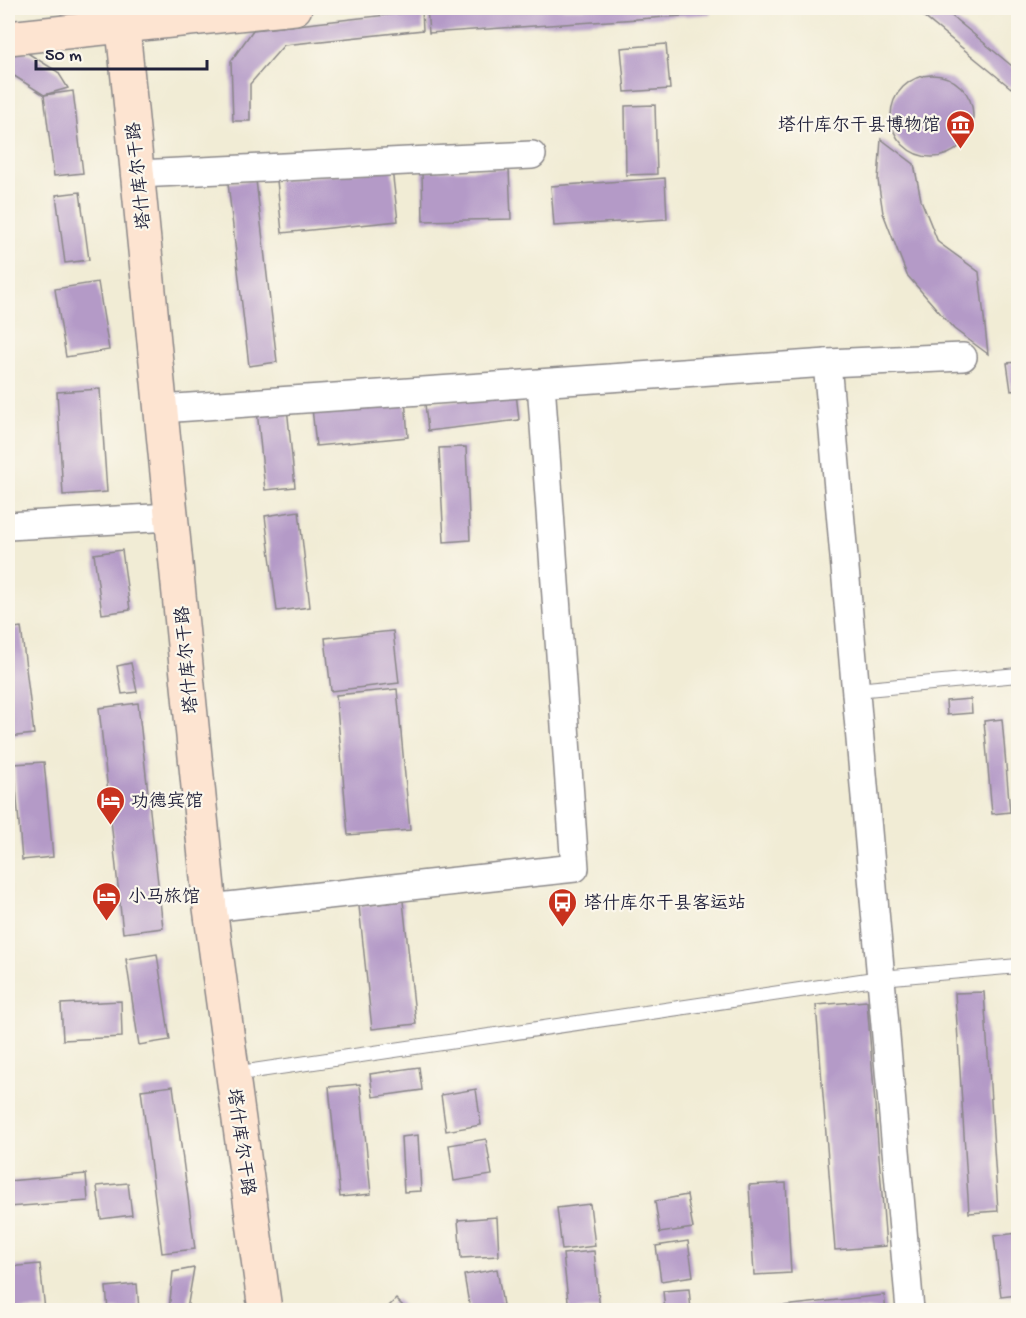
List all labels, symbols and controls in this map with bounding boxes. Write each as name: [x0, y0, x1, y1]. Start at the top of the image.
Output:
scale bar: [36, 33, 207, 71]
text: 50 m: [45, 46, 82, 67]
museum icon: 塔什库尔干县博物馆: [945, 108, 977, 150]
place label: 塔什库尔干县博物馆: [778, 115, 940, 137]
street label: 塔什库尔干路: [123, 121, 157, 231]
street label: 塔什库尔干路: [172, 605, 204, 715]
hotel icon: 功德宾馆: [94, 784, 126, 826]
place label: 功德宾馆: [131, 791, 203, 813]
hotel icon: 小马旅馆: [91, 880, 123, 922]
bus stop icon: 塔什库尔干县客运站: [547, 886, 579, 928]
place label: 小马旅馆: [128, 887, 200, 909]
place label: 塔什库尔干县客运站: [584, 893, 746, 915]
street label: 塔什库尔干路: [222, 1087, 258, 1197]

